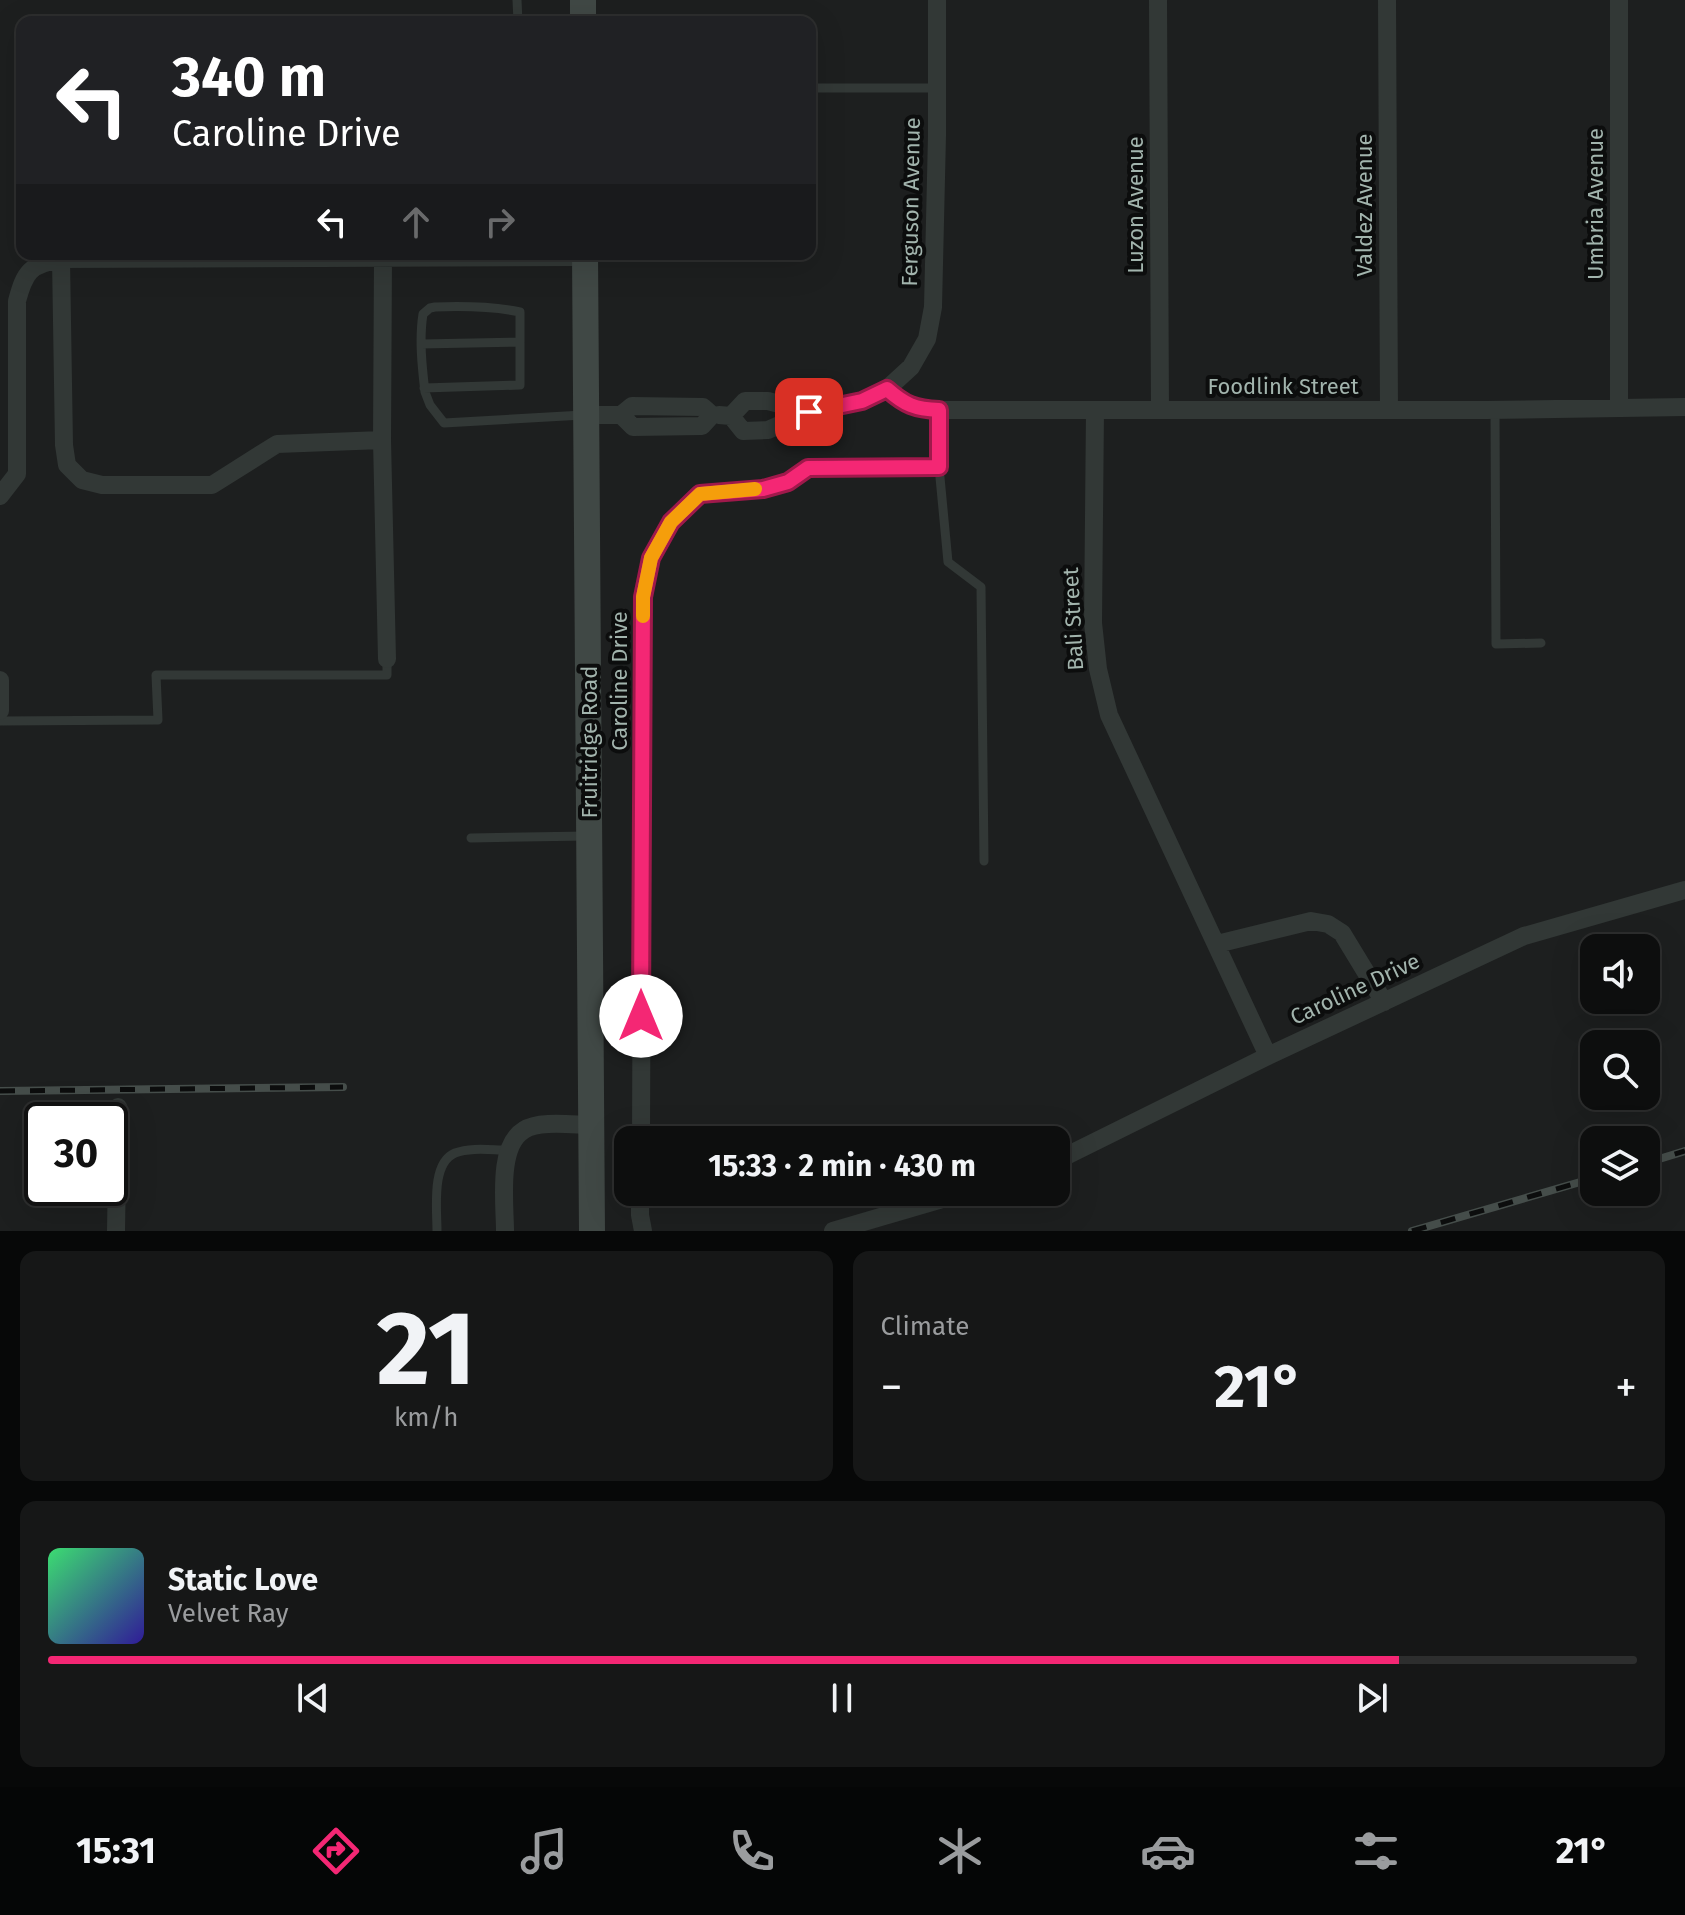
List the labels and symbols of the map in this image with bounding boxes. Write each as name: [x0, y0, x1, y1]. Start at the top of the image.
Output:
street label: Ferguson Avenue: [896, 117, 926, 287]
street label: Umbria Avenue: [1582, 128, 1609, 280]
street label: Valdez Avenue: [1351, 134, 1378, 276]
street label: Luzon Avenue: [1122, 136, 1149, 274]
street label: Foodlink Street: [1207, 373, 1359, 400]
pin: [775, 378, 843, 446]
street label: Bali Street: [1057, 567, 1089, 671]
street label: Caroline Drive: [606, 611, 633, 751]
street label: Fruitridge Road: [576, 666, 603, 818]
street label: Caroline Drive: [1286, 947, 1424, 1031]
position arrow: [599, 974, 683, 1058]
speed limit sign: 30: [24, 1102, 128, 1206]

